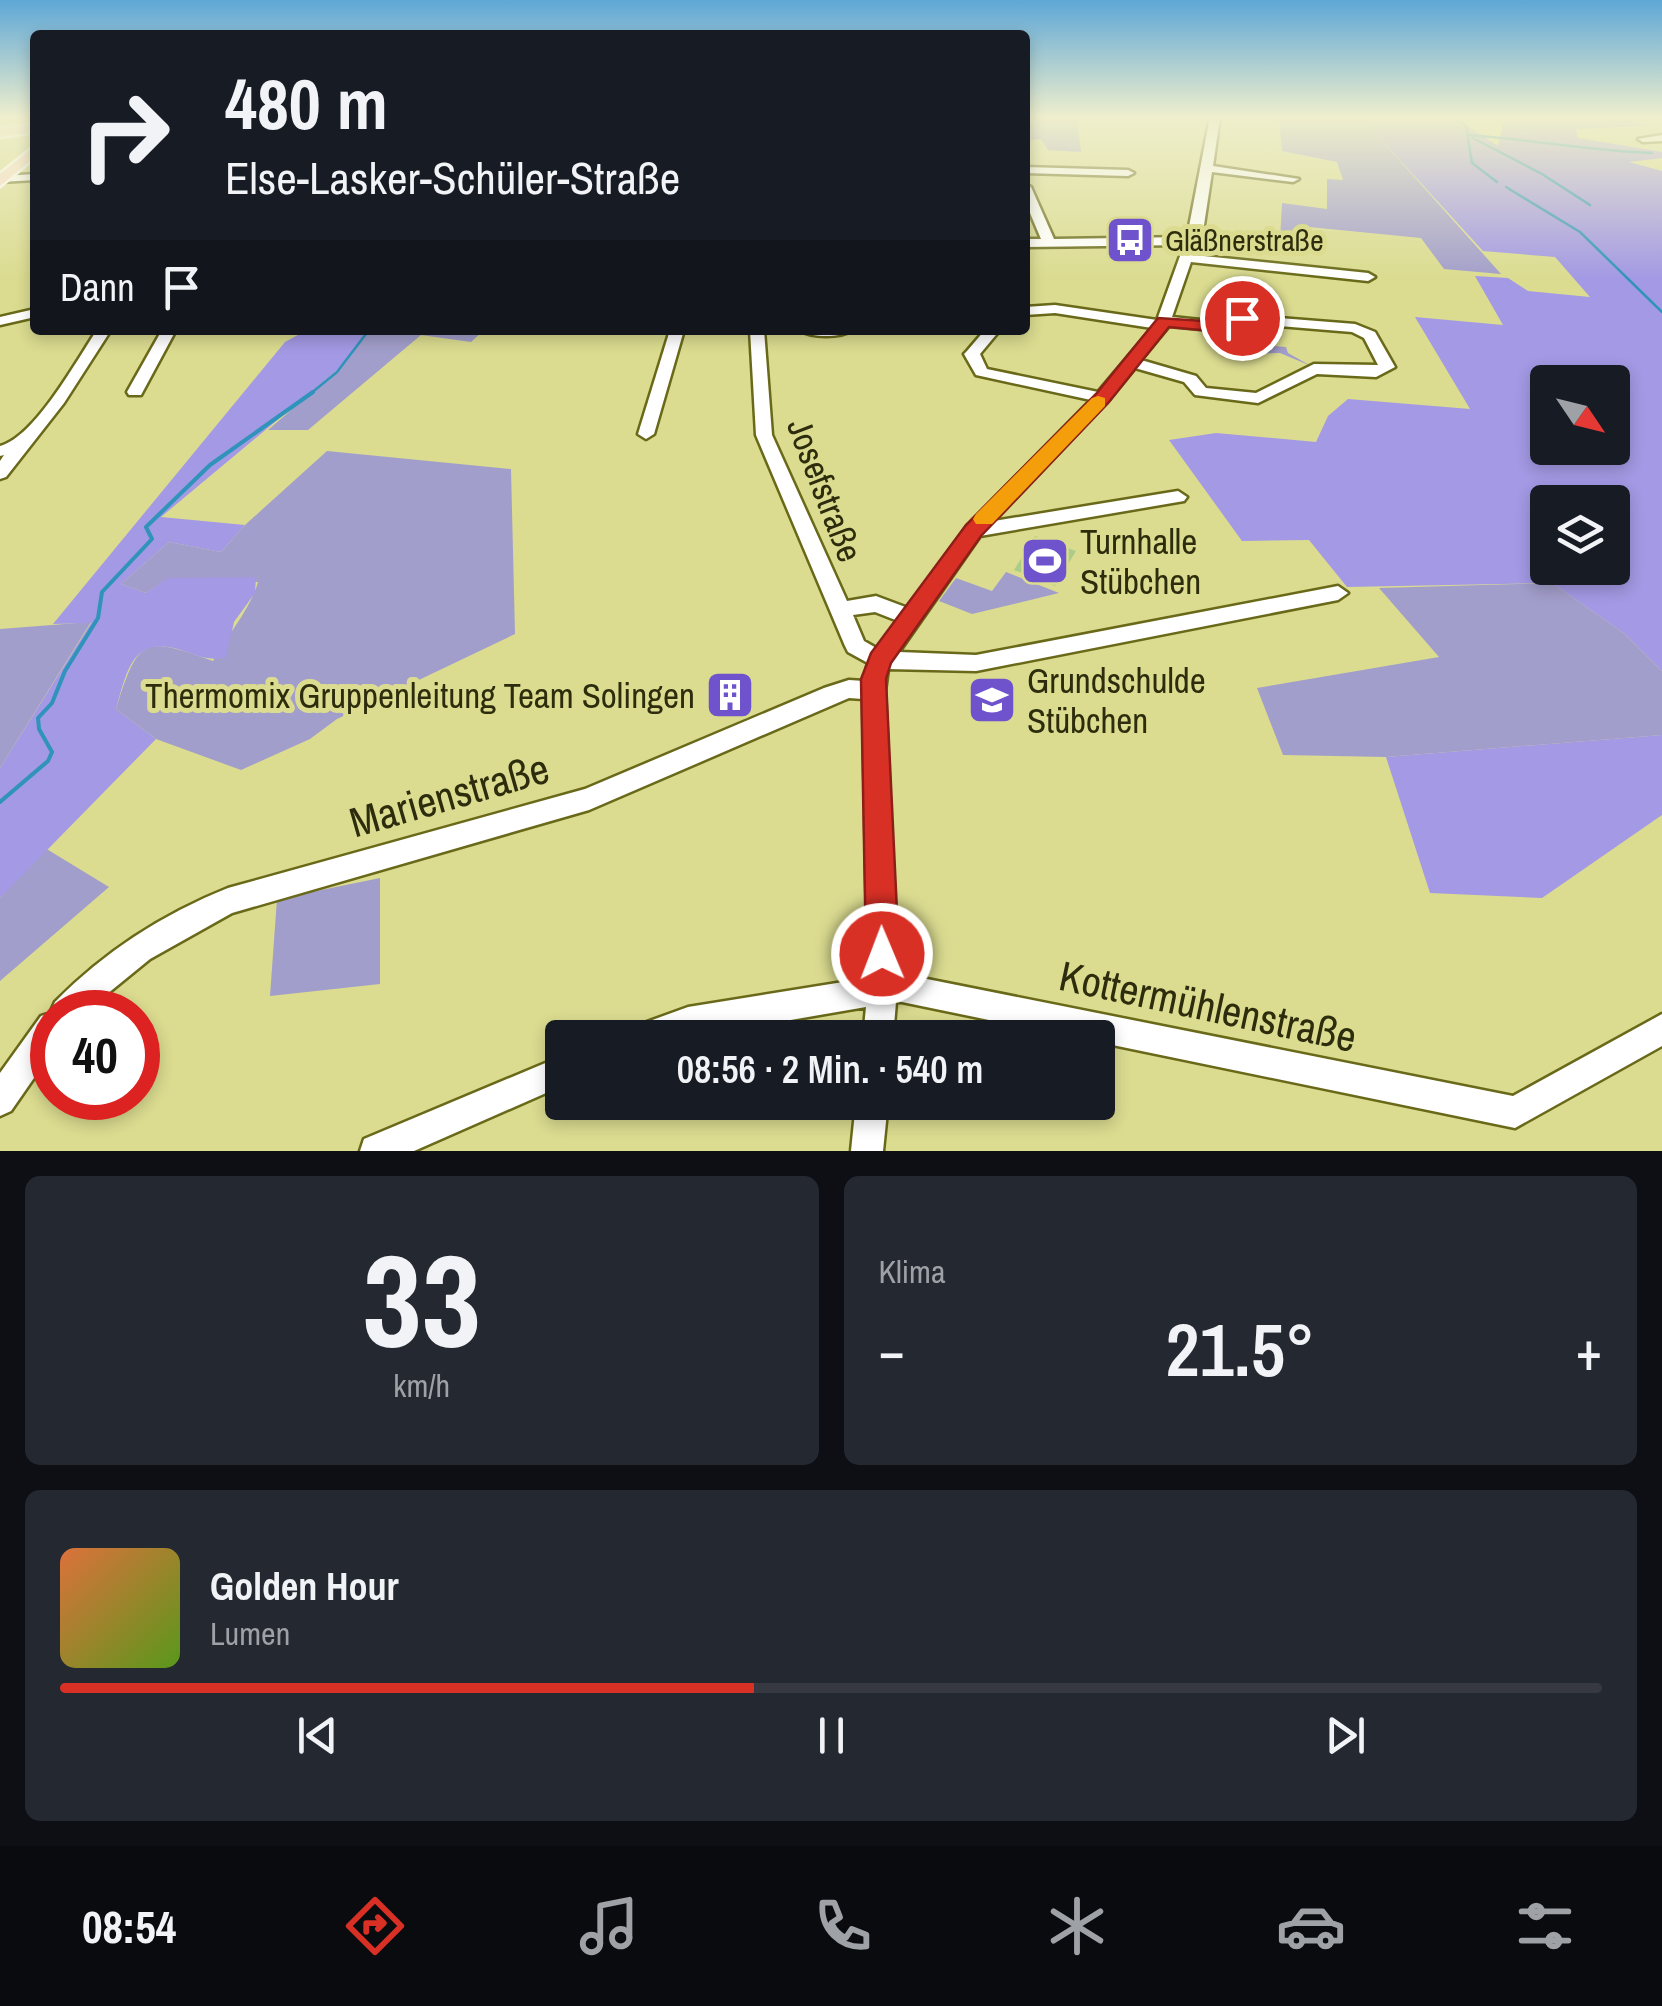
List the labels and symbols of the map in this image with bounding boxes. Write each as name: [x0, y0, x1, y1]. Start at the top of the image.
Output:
bus stop icon: Gläßnerstraße: [1104, 214, 1156, 266]
place label: Gläßnerstraße: [1165, 220, 1324, 260]
pin: [1200, 276, 1285, 361]
north arrow: [1530, 365, 1630, 465]
street label: Josefstraße: [776, 412, 874, 568]
place label: Turnhalle Stübchen: [1080, 518, 1201, 605]
sports icon: Turnhalle Stübchen: [1019, 535, 1071, 587]
place label: Grundschulde Stübchen: [1027, 657, 1206, 744]
building icon: Thermomix Gruppenleitung Team Solingen: [704, 669, 756, 721]
place label: Thermomix Gruppenleitung Team Solingen: [145, 672, 695, 719]
school or university icon: Grundschulde Stübchen: [966, 674, 1018, 726]
street label: Marienstraße: [343, 740, 555, 850]
position arrow: [830, 902, 934, 1006]
street label: Kottermühlenstraße: [1054, 947, 1362, 1065]
speed limit sign: 40: [30, 990, 160, 1120]

